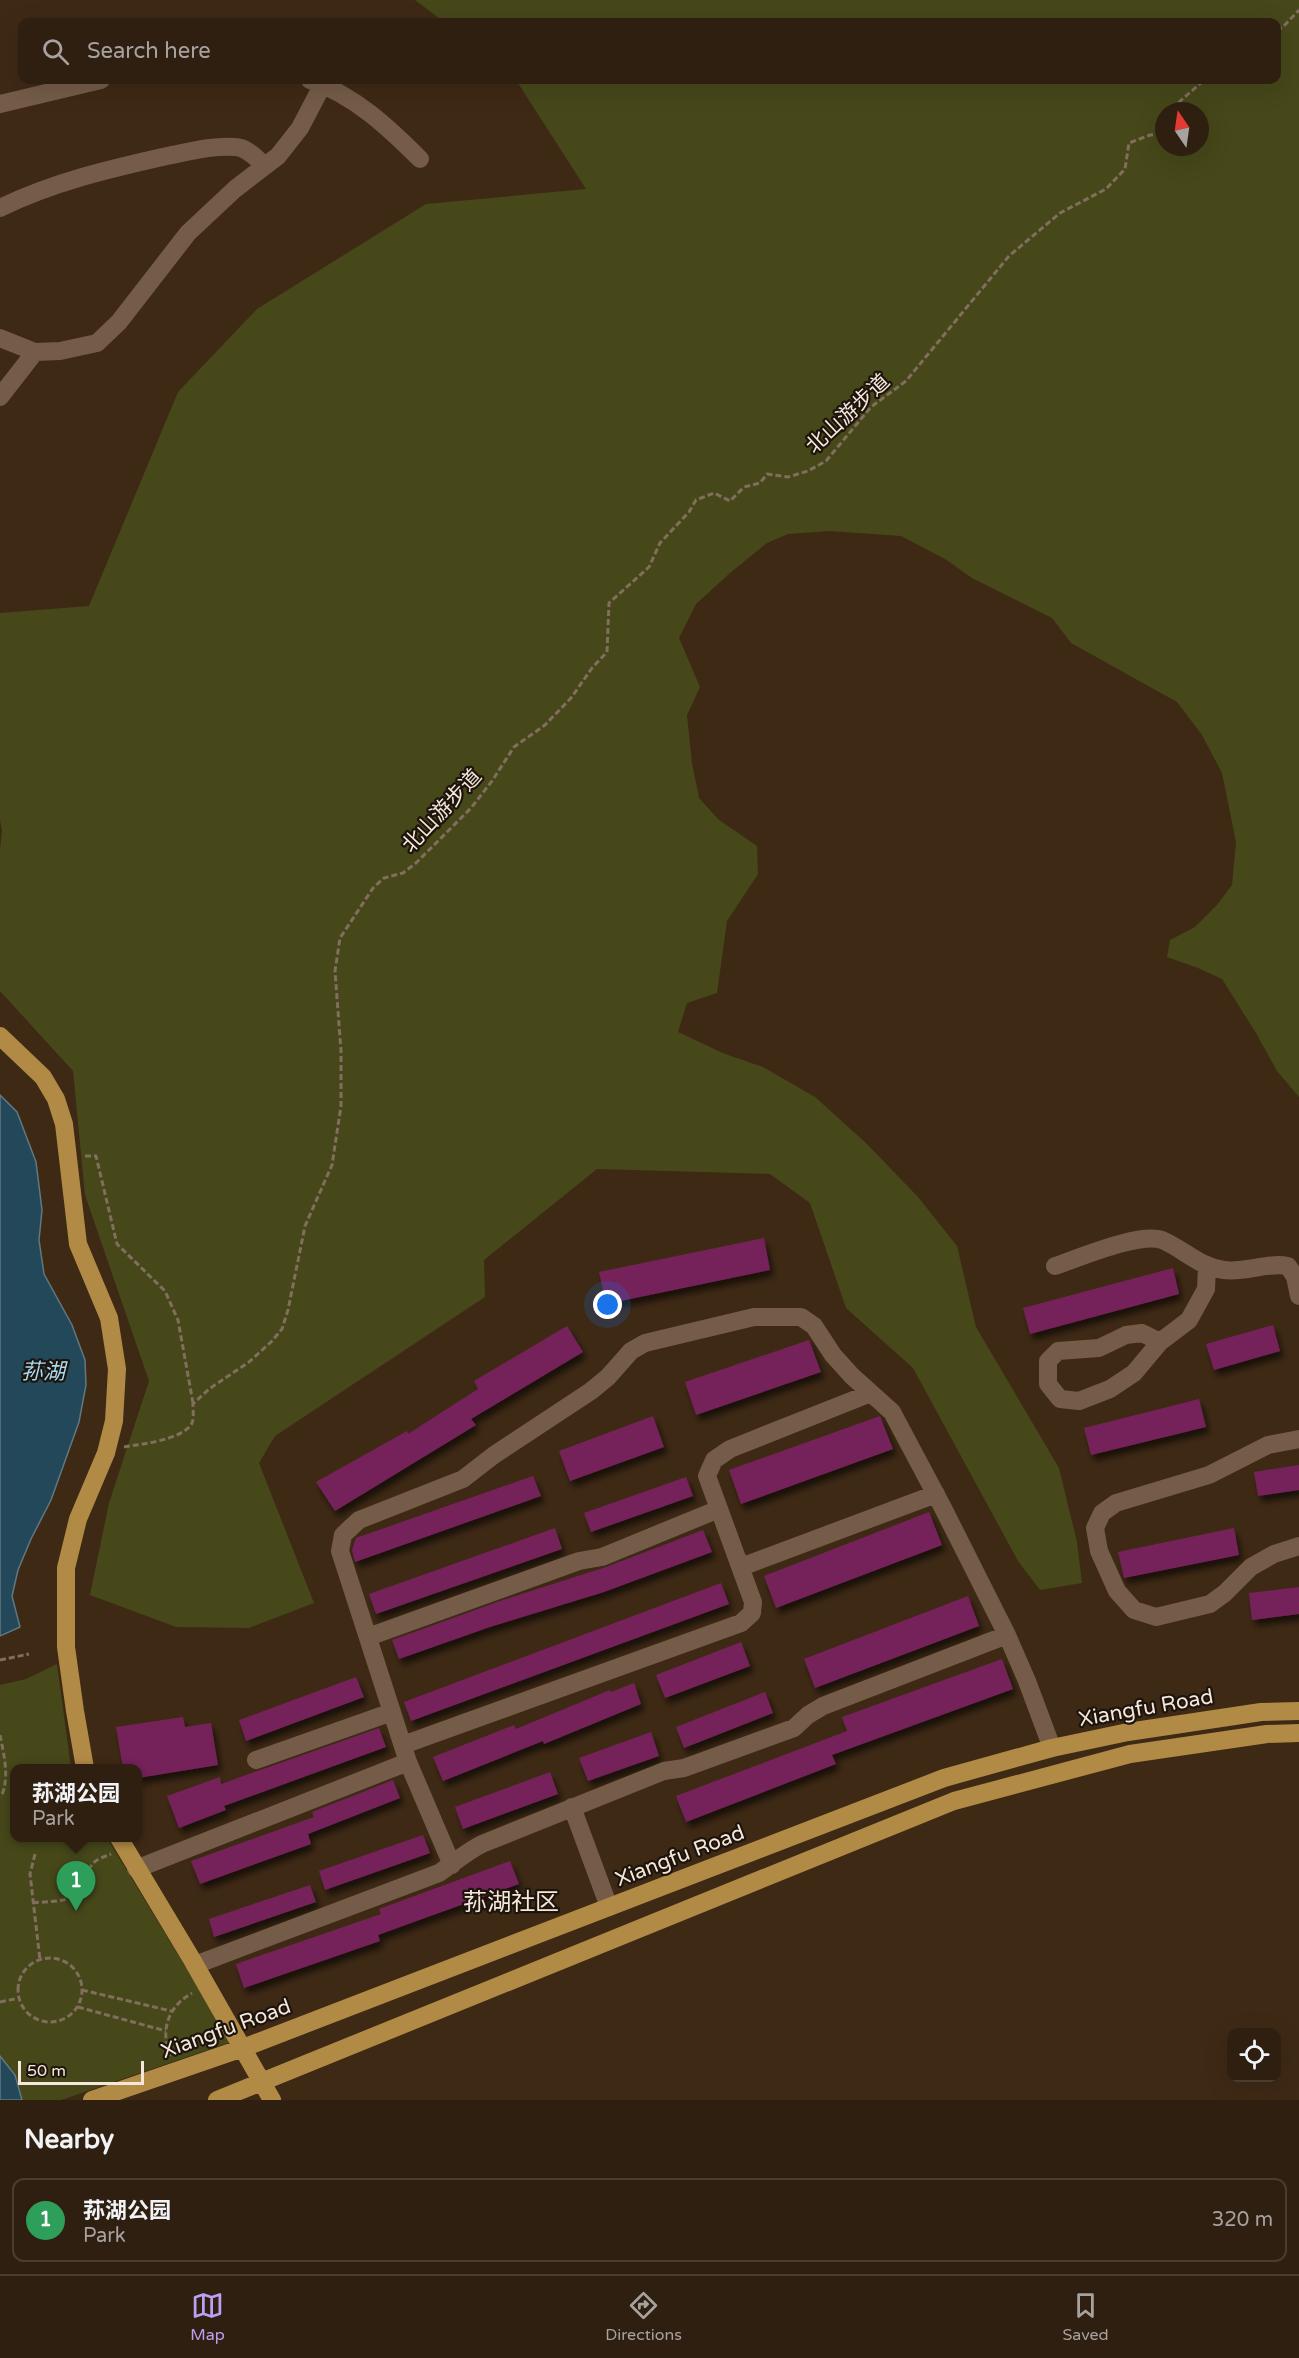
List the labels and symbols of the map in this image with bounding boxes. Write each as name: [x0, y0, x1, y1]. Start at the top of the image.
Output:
north arrow: [1155, 102, 1209, 156]
street label: 北山游步道: [801, 369, 895, 459]
street label: 北山游步道: [397, 764, 487, 858]
your location: [593, 1290, 622, 1319]
water label: 荪湖: [21, 1359, 68, 1385]
street label: Xiangfu Road: [1077, 1684, 1215, 1732]
street label: Xiangfu Road: [612, 1820, 748, 1892]
pin: 1: [56, 1862, 96, 1911]
district label: 荪湖社区: [463, 1888, 559, 1917]
street label: Xiangfu Road: [158, 1994, 294, 2064]
scale bar: [18, 2058, 144, 2086]

